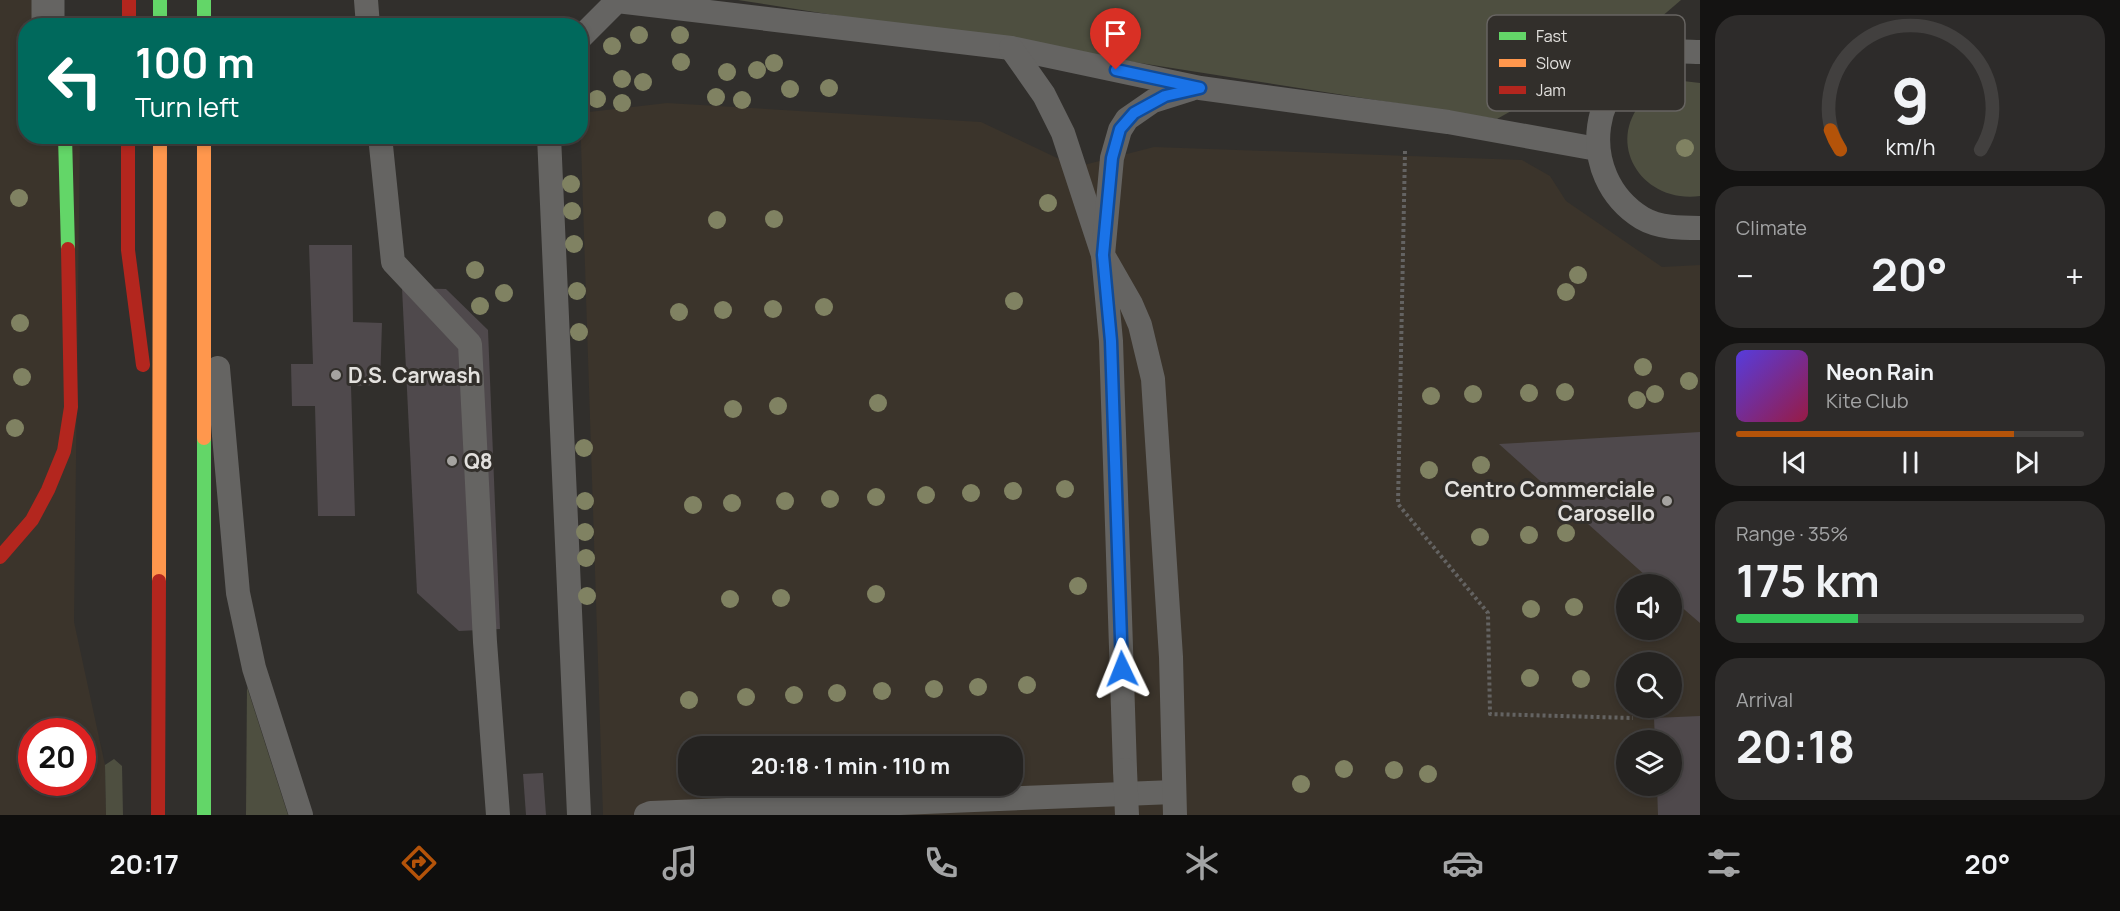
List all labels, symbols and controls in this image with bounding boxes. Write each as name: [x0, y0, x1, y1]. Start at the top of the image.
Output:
pin: [1090, 8, 1141, 70]
legend: [1487, 15, 1685, 111]
icon: arrive: [1099, 17, 1132, 50]
text: Fast: [1536, 25, 1567, 47]
text: 100 m: [135, 33, 255, 91]
icon: left: [36, 42, 114, 120]
text: Slow: [1536, 52, 1571, 74]
text: 9: [1891, 57, 1929, 143]
text: Jam: [1536, 79, 1566, 101]
text: Turn left: [135, 88, 239, 125]
text: km/h: [1885, 132, 1935, 161]
text: Climate: [1736, 214, 1807, 241]
text: 20°: [1871, 243, 1948, 305]
text: −: [1736, 253, 1754, 298]
text: +: [2065, 253, 2084, 298]
text: Neon Rain: [1826, 357, 1934, 387]
place label: D.S. Carwash: [348, 361, 481, 389]
marker: D.S. Carwash: [329, 368, 343, 382]
text: Kite Club: [1826, 387, 1909, 414]
icon: previous: [1778, 446, 1811, 479]
icon: pause: [1894, 446, 1927, 479]
icon: next: [2010, 446, 2043, 479]
place label: Q8: [464, 447, 493, 475]
marker: Q8: [445, 454, 459, 468]
place label: Centro Commerciale Carosello: [1444, 475, 1655, 527]
marker: Centro Commerciale Carosello: [1660, 494, 1674, 508]
text: Range · 35%: [1736, 520, 1848, 547]
text: 175 km: [1736, 549, 1880, 611]
map controls: [1616, 574, 1682, 796]
button: sound: [1616, 574, 1682, 640]
position arrow: [1090, 637, 1154, 701]
button: search: [1616, 652, 1682, 718]
text: Arrival: [1736, 686, 1793, 713]
text: 20:18: [1736, 715, 1855, 777]
speed limit sign: 20: [18, 718, 96, 796]
button: layers: [1616, 730, 1682, 796]
text: 20:18 · 1 min · 110 m: [751, 751, 950, 781]
icon: directions: [398, 842, 440, 884]
icon: music: [659, 842, 701, 884]
icon: phone: [920, 842, 962, 884]
icon: climate: [1181, 842, 1223, 884]
icon: car: [1442, 842, 1484, 884]
icon: filters: [1703, 842, 1745, 884]
text: 20:17: [110, 845, 179, 882]
text: 20°: [1964, 845, 2010, 882]

